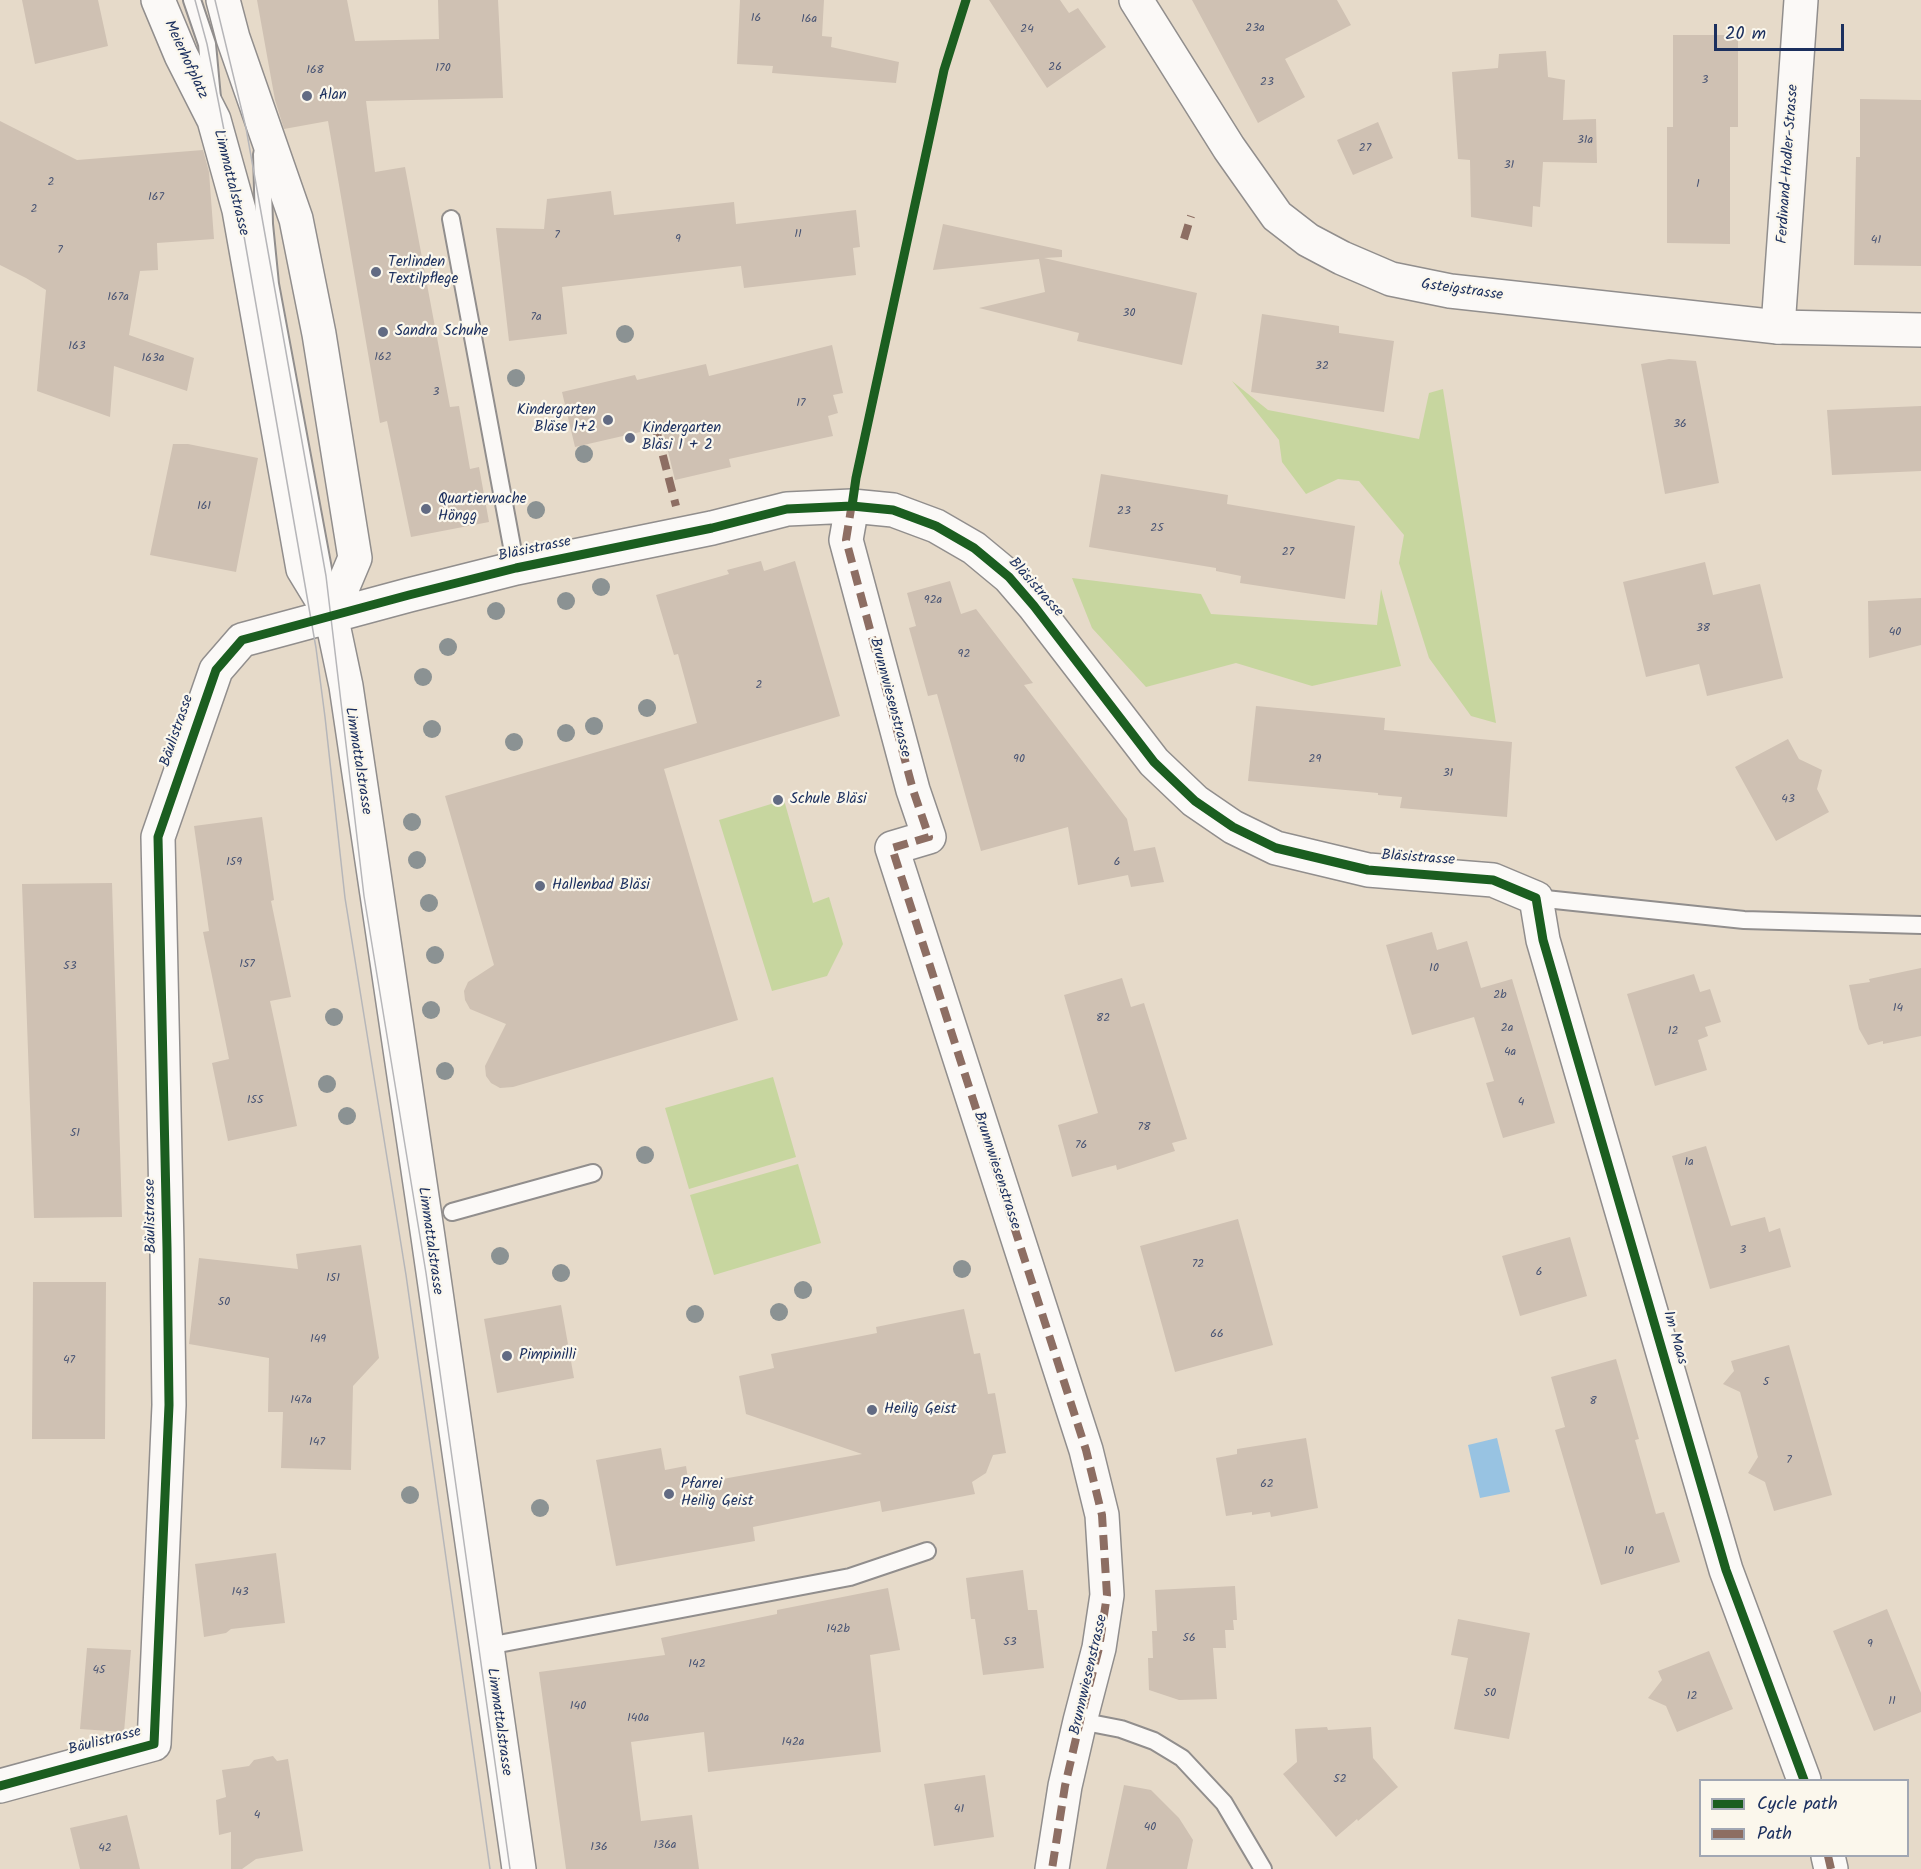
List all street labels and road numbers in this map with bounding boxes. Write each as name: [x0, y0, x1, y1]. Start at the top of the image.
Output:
street label: Meierhofplatz: [159, 18, 211, 102]
street label: Ferdinand-Hodler-Strasse: [1774, 84, 1804, 244]
street label: Limmattalstrasse: [208, 128, 252, 238]
street label: Gsteigstrasse: [1420, 276, 1504, 306]
street label: Bläsistrasse: [497, 534, 573, 566]
street label: Bläsistrasse: [1004, 554, 1066, 622]
street label: Brunnwiesenstrasse: [864, 636, 914, 760]
street label: Bäulistrasse: [157, 693, 199, 769]
street label: Limmattalstrasse: [340, 706, 374, 816]
street label: Bläsistrasse: [1380, 847, 1456, 871]
street label: Brunnwiesenstrasse: [968, 1110, 1024, 1232]
street label: Bäulistrasse: [142, 1178, 162, 1254]
street label: Limmattalstrasse: [413, 1186, 445, 1296]
street label: Im Maas: [1658, 1309, 1690, 1367]
street label: Brunnwiesenstrasse: [1067, 1613, 1113, 1737]
street label: Limmattalstrasse: [482, 1667, 514, 1777]
street label: Bäulistrasse: [67, 1724, 143, 1760]

